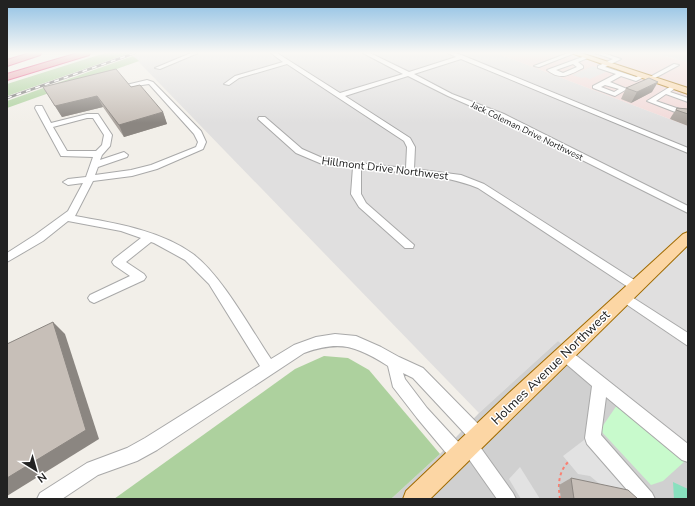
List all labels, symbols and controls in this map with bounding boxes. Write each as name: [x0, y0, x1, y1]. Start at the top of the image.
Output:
street label: Jack Coleman Drive Northwest: [468, 98, 586, 164]
street label: Hillmont Drive Northwest: [321, 153, 449, 184]
street label: Holmes Avenue Northwest: [487, 306, 614, 429]
north arrow: [16, 450, 56, 490]
text: N: [34, 469, 50, 486]

